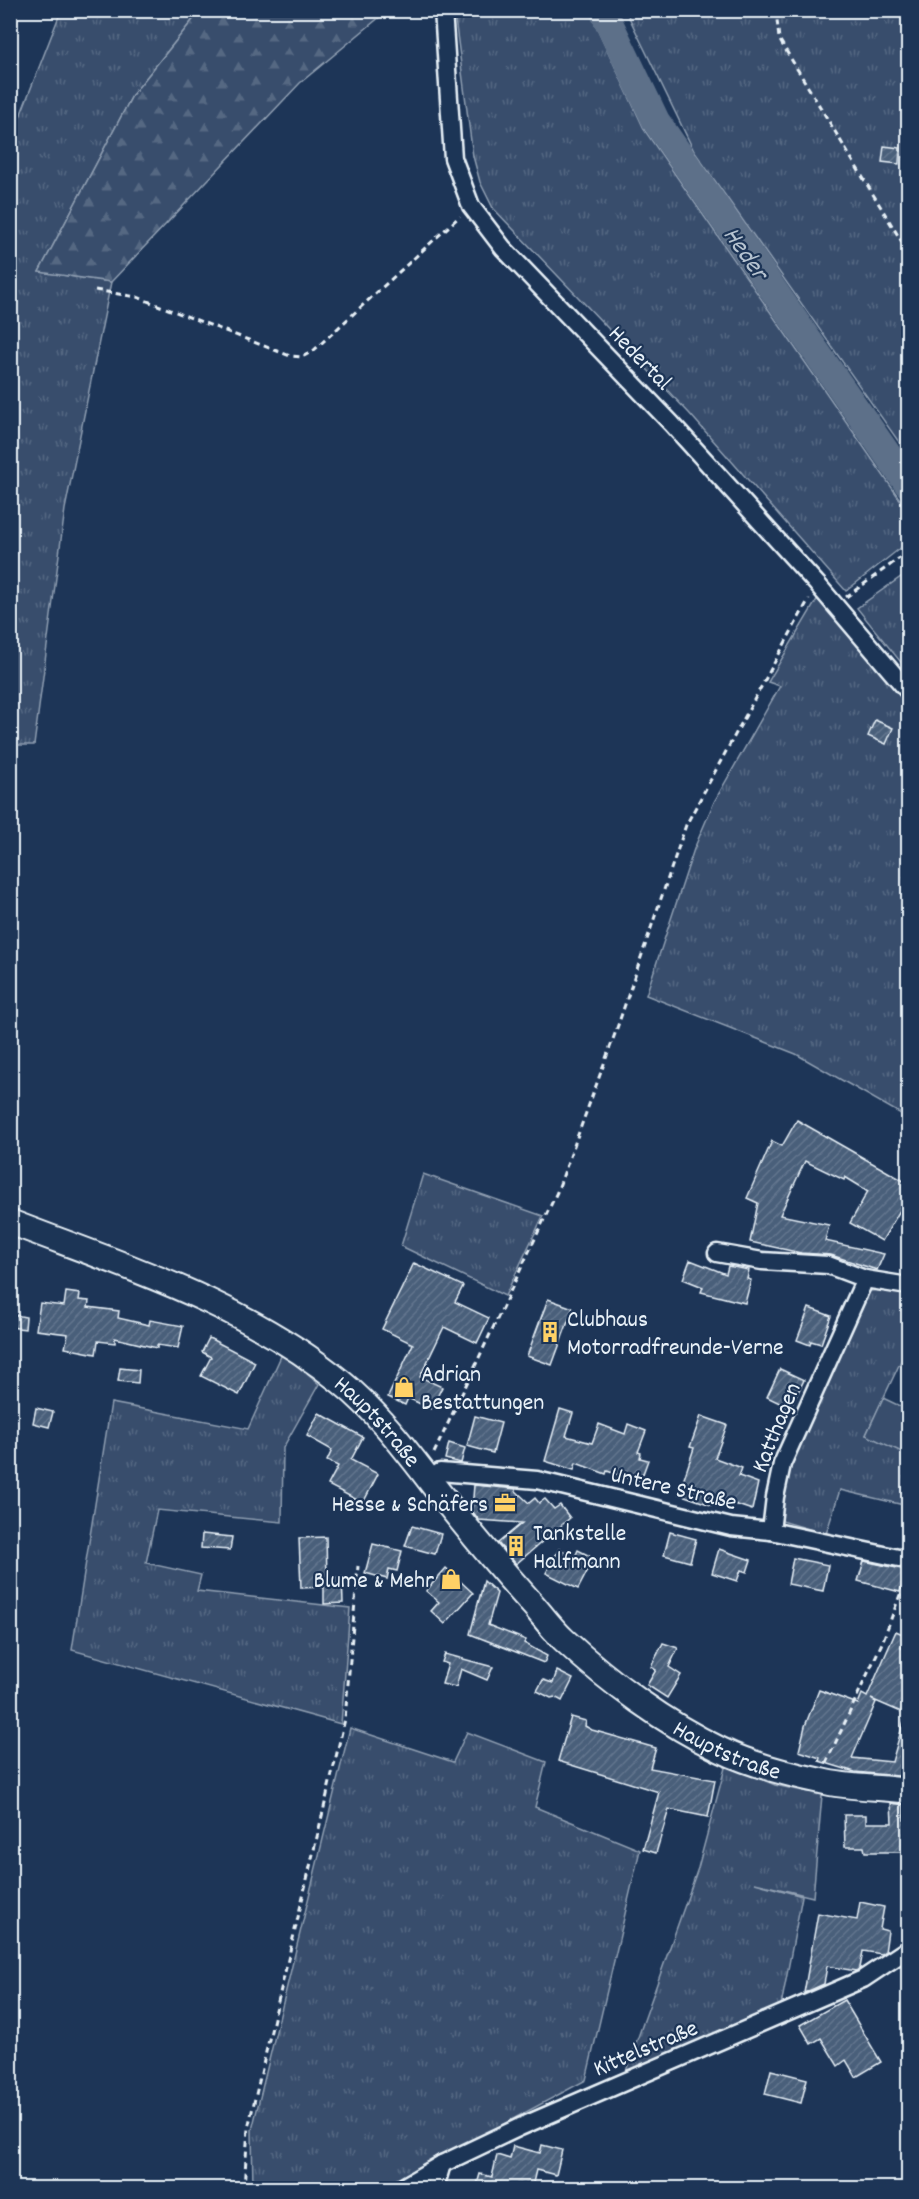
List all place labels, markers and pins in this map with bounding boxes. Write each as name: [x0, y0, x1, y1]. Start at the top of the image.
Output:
place label: Clubhaus Motorradfreunde-Verne: [567, 1304, 784, 1366]
building icon: Clubhaus Motorradfreunde-Verne: [538, 1320, 562, 1344]
place label: Adrian Bestattungen: [421, 1359, 544, 1421]
shop icon: Adrian Bestattungen: [392, 1375, 416, 1399]
place label: Hesse & Schäfers: [332, 1489, 488, 1523]
office icon: Hesse & Schäfers: [493, 1491, 517, 1515]
place label: Tankstelle Halfmann: [533, 1518, 626, 1580]
building icon: Tankstelle Halfmann: [504, 1534, 528, 1558]
place label: Blume & Mehr: [313, 1565, 434, 1599]
shop icon: Blume & Mehr: [439, 1567, 463, 1591]

